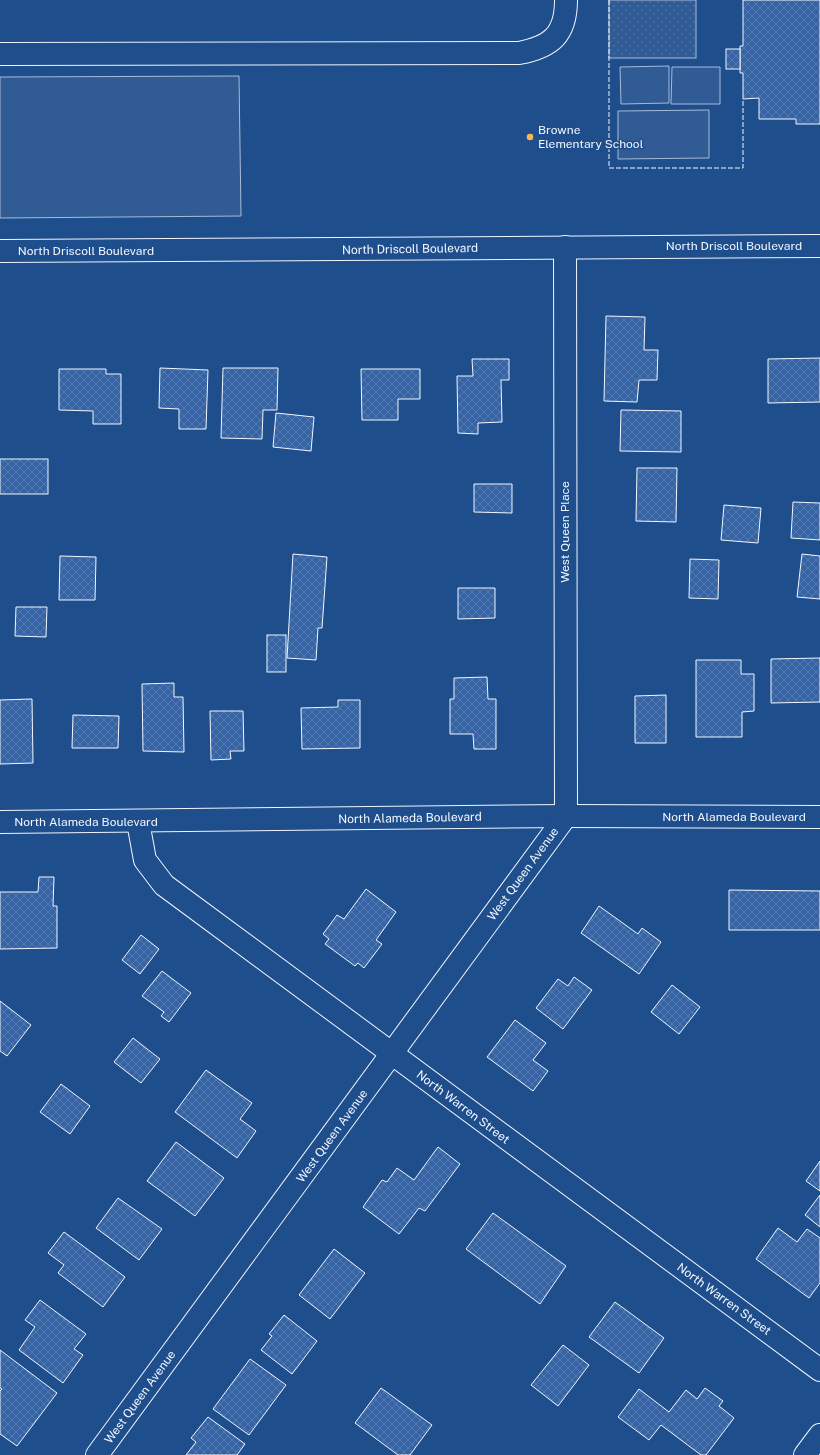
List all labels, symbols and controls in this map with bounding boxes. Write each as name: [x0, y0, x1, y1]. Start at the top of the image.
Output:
place label: Browne Elementary School: [538, 123, 644, 151]
marker: Browne Elementary School: [525, 132, 535, 142]
street label: North Driscoll Boulevard: [666, 239, 802, 253]
street label: North Driscoll Boulevard: [342, 241, 478, 257]
street label: North Driscoll Boulevard: [18, 244, 154, 258]
street label: West Queen Place: [558, 481, 572, 583]
street label: North Alameda Boulevard: [338, 810, 482, 826]
street label: North Alameda Boulevard: [662, 810, 806, 824]
street label: North Alameda Boulevard: [14, 815, 158, 829]
street label: West Queen Avenue: [484, 825, 562, 923]
street label: North Warren Street: [414, 1067, 513, 1147]
street label: West Queen Avenue: [293, 1087, 371, 1185]
street label: North Warren Street: [674, 1260, 774, 1338]
street label: West Queen Avenue: [101, 1348, 179, 1446]

